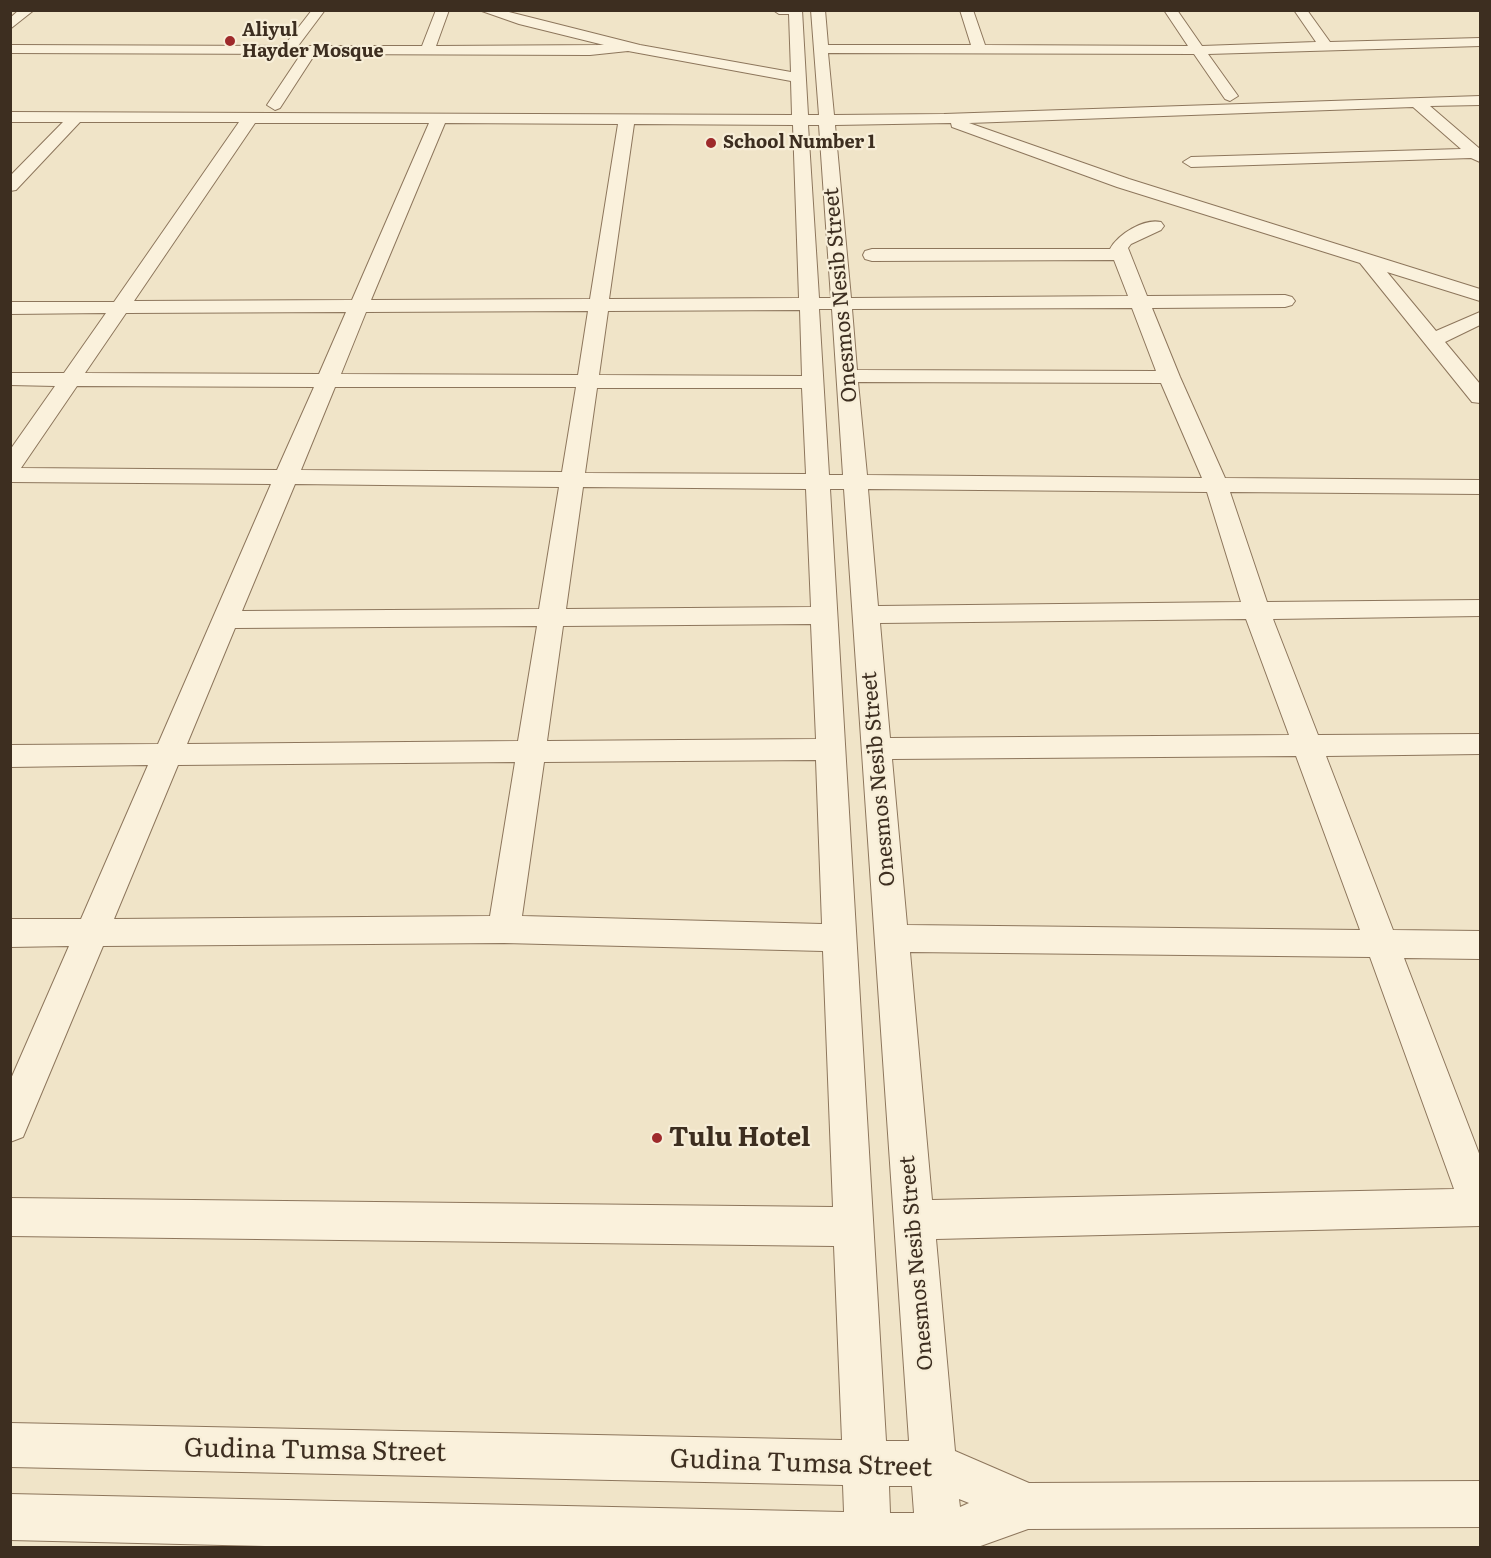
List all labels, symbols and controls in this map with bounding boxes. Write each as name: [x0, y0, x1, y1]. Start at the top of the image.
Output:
place label: Aliyul Hayder Mosque: [242, 20, 384, 63]
marker: Aliyul Hayder Mosque: [223, 34, 237, 48]
place label: School Number 1: [723, 132, 875, 154]
marker: School Number 1: [704, 136, 718, 150]
street label: Onesmos Nesib Street: [819, 186, 863, 404]
street label: Onesmos Nesib Street: [857, 670, 901, 888]
place label: Tulu Hotel: [669, 1122, 810, 1154]
marker: Tulu Hotel: [650, 1131, 664, 1145]
street label: Onesmos Nesib Street: [895, 1154, 939, 1372]
street label: Gudina Tumsa Street: [184, 1433, 446, 1469]
street label: Gudina Tumsa Street: [669, 1444, 933, 1484]

